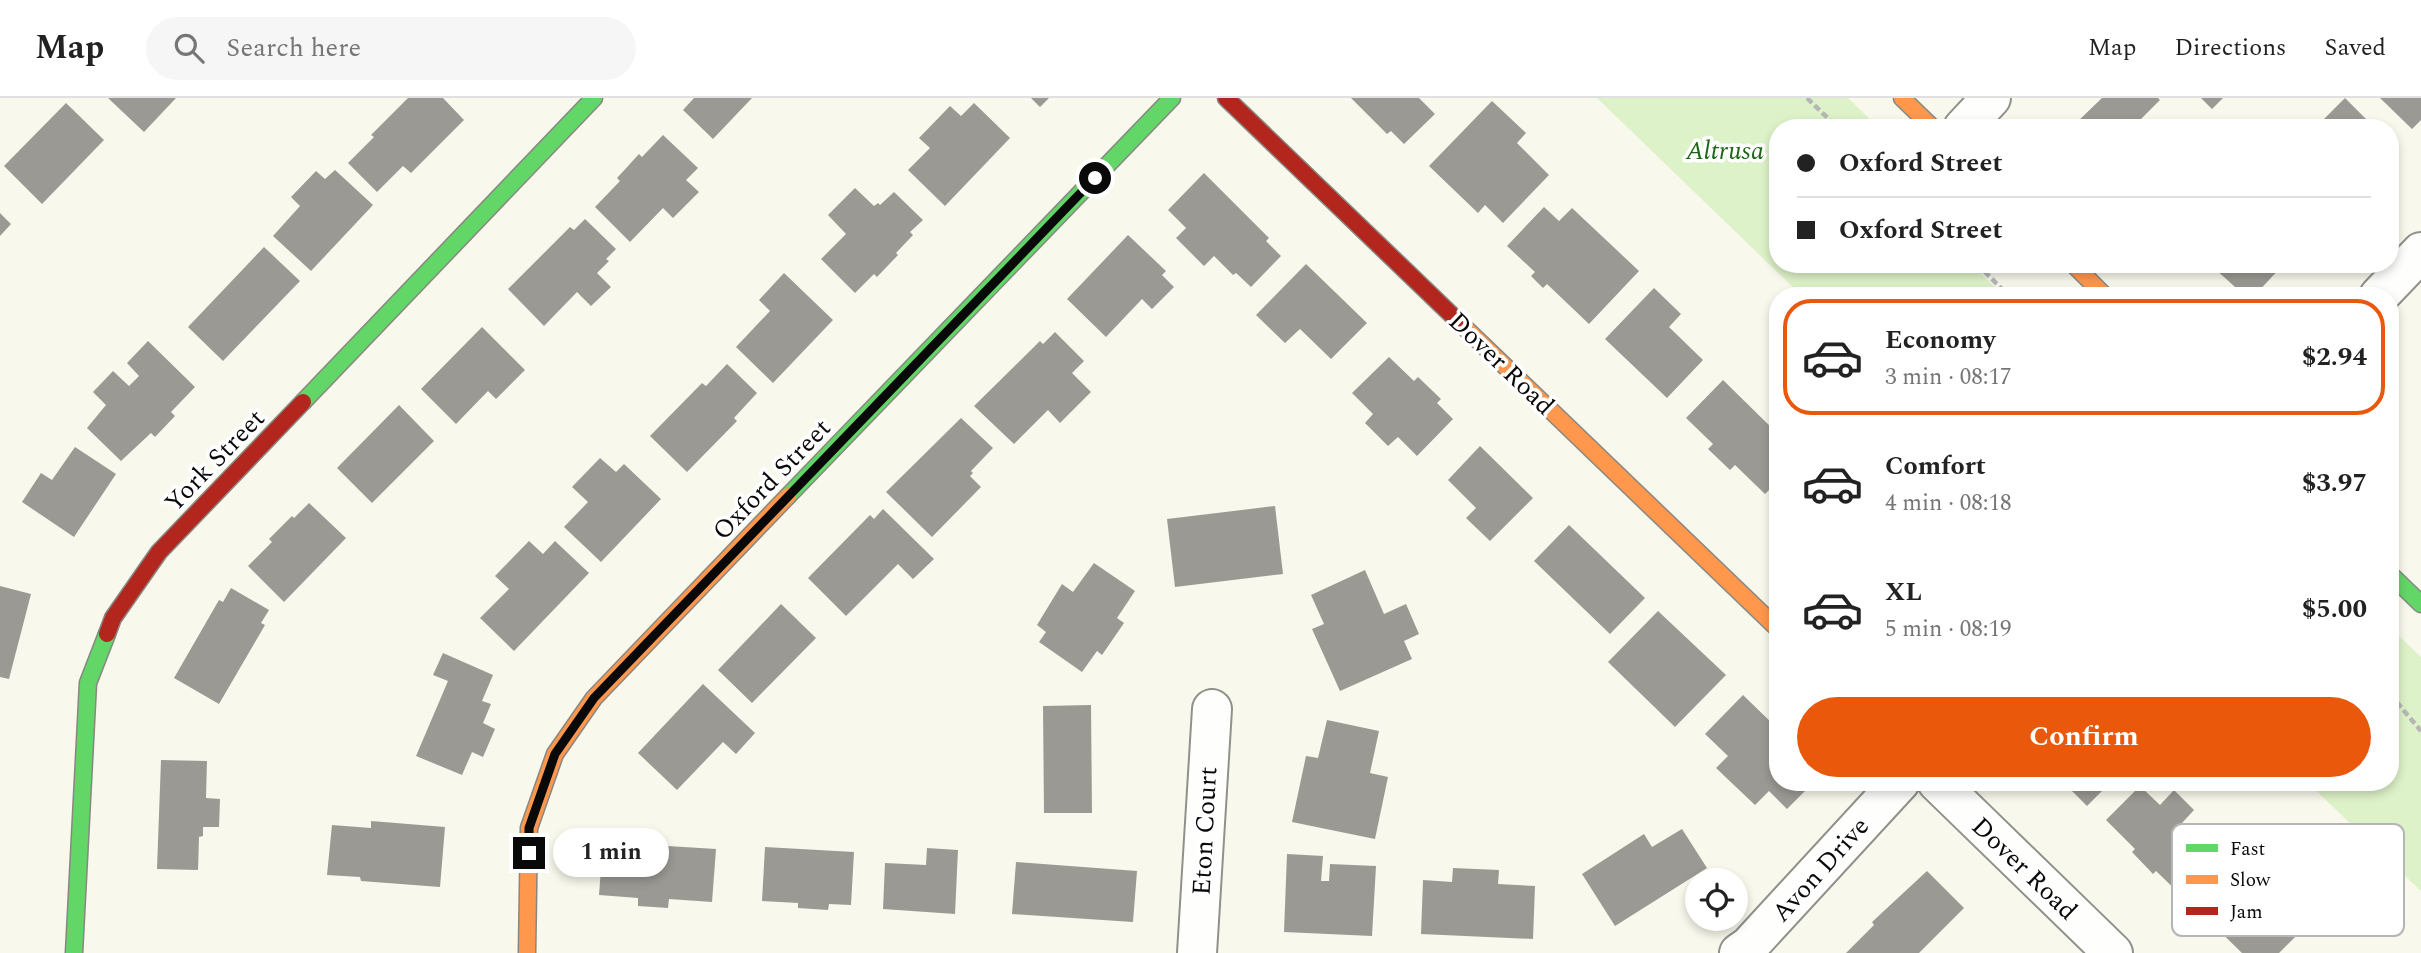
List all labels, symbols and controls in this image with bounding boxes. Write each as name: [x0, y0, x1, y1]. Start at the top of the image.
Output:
search box: [146, 17, 636, 80]
text: Map: [35, 23, 104, 73]
text: Search here: [226, 28, 361, 68]
icon: search: [170, 29, 208, 67]
text: Map: [2088, 30, 2136, 66]
text: Directions: [2174, 30, 2286, 66]
text: Saved: [2324, 30, 2386, 66]
park label: Altrusa: [1685, 131, 1764, 171]
text: Oxford Street: [1839, 143, 2003, 183]
route start: [1079, 162, 1111, 194]
text: Oxford Street: [1839, 210, 2003, 250]
street label: Dover Road: [1439, 303, 1564, 425]
text: Economy: [1885, 320, 1995, 360]
icon: car: [1801, 326, 1864, 389]
text: $2.94: [2302, 337, 2367, 377]
text: 3 min · 08:17: [1885, 360, 2012, 395]
street label: York Street: [155, 400, 274, 522]
street label: Oxford Street: [703, 410, 840, 550]
text: Comfort: [1885, 446, 1986, 486]
icon: car: [1801, 452, 1864, 515]
text: $3.97: [2302, 463, 2367, 503]
text: 4 min · 08:18: [1885, 486, 2012, 521]
text: XL: [1885, 572, 1922, 612]
icon: car: [1801, 578, 1864, 641]
text: $5.00: [2302, 589, 2367, 629]
text: 5 min · 08:19: [1885, 612, 2012, 647]
button: Confirm: [1797, 697, 2371, 777]
street label: Eton Court: [1182, 766, 1228, 896]
street label: Avon Drive: [1762, 808, 1879, 931]
street label: Dover Road: [1962, 808, 2087, 930]
legend: [2172, 824, 2404, 936]
callout: 1 min: [554, 828, 669, 878]
text: 1 min: [580, 835, 642, 870]
text: Fast: [2230, 835, 2266, 864]
route end: [513, 837, 545, 869]
text: Slow: [2230, 866, 2271, 895]
map controls: [1685, 868, 1748, 931]
button: locate: [1685, 868, 1748, 931]
text: Jam: [2230, 898, 2262, 927]

